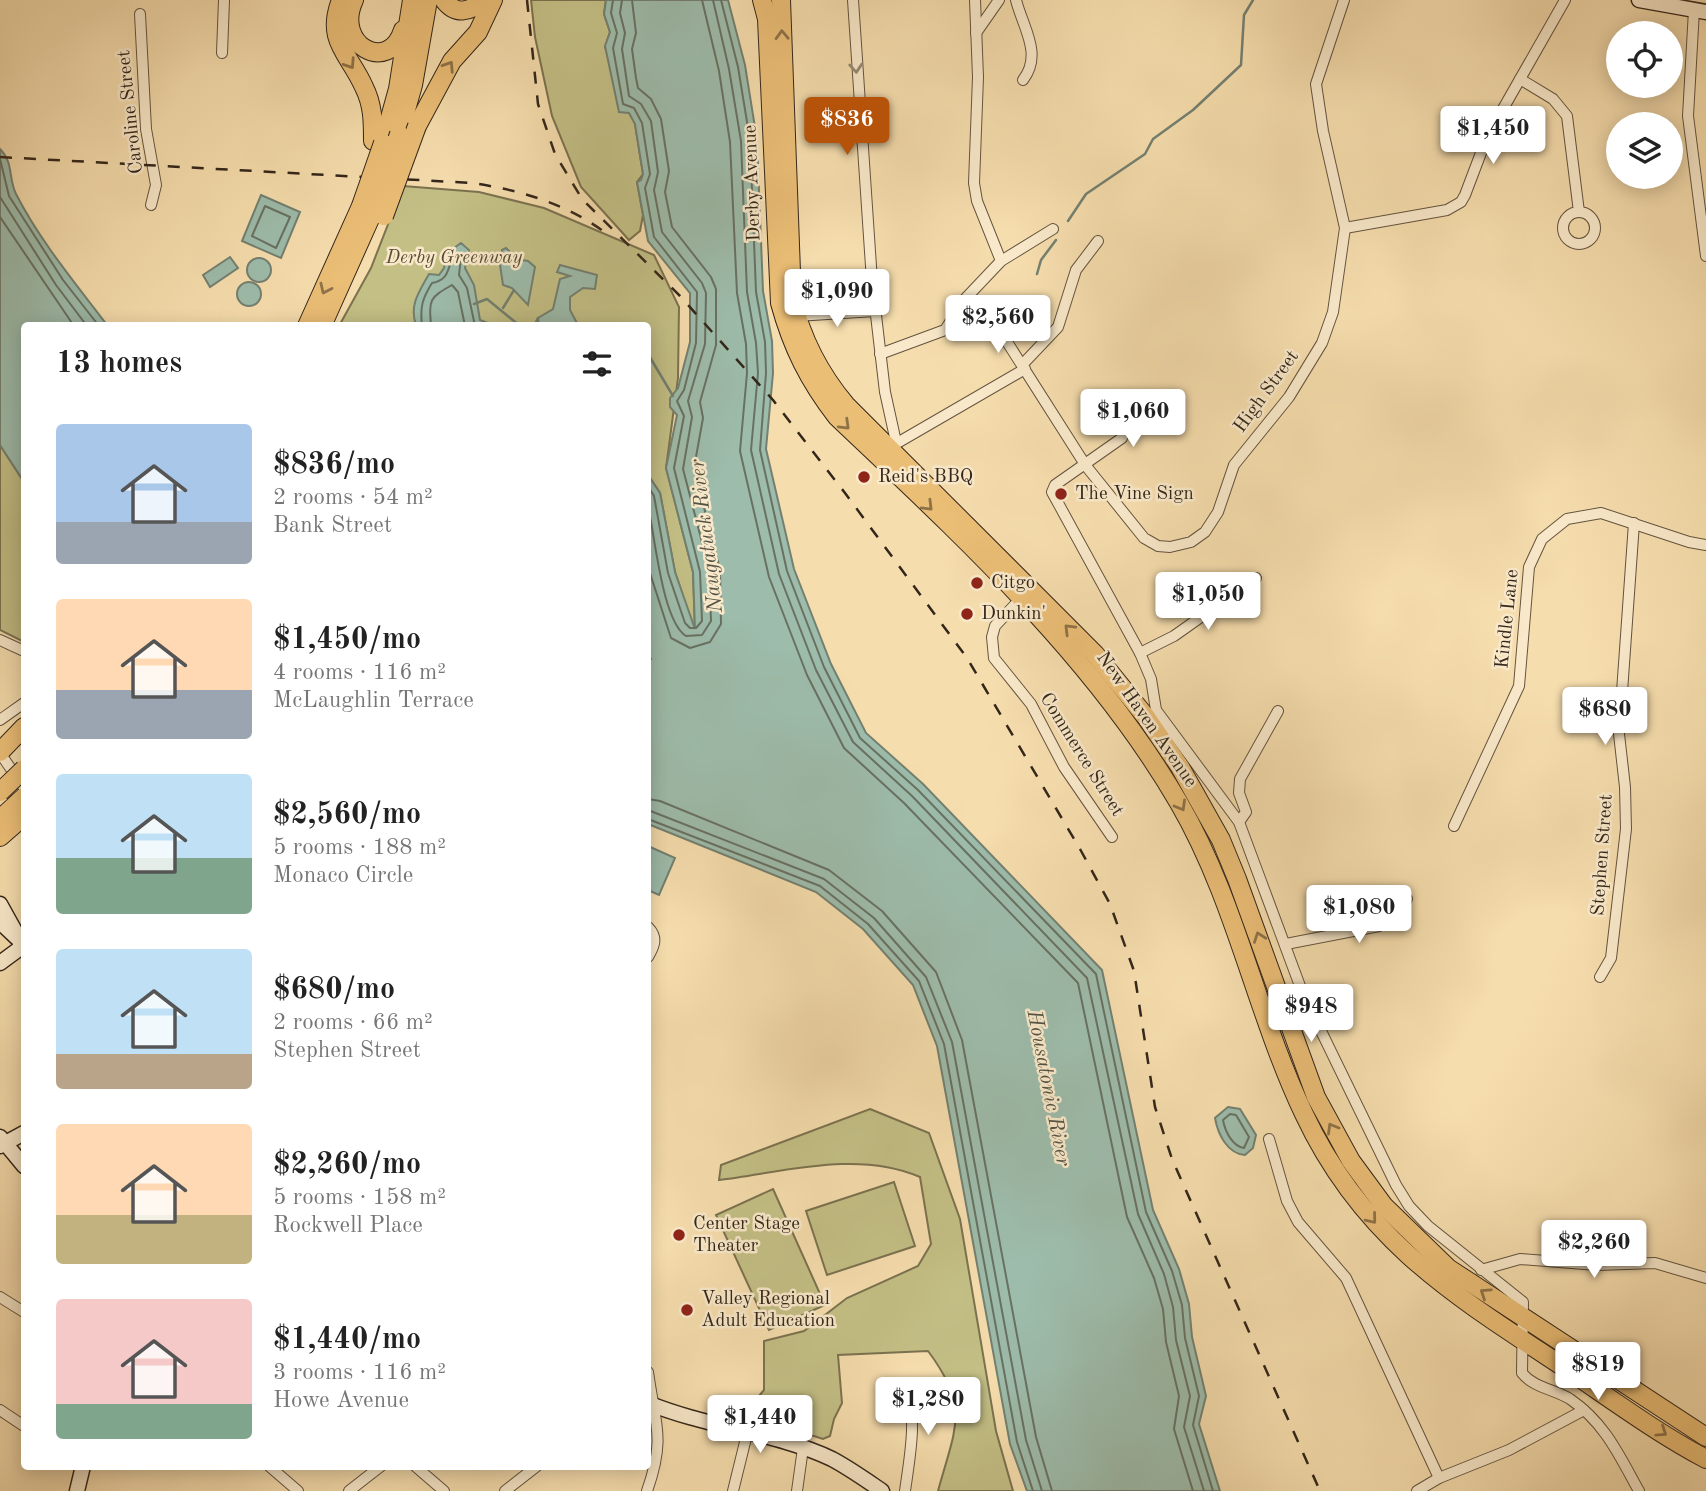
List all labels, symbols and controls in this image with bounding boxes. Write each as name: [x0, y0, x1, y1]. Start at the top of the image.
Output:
map controls: [1606, 21, 1683, 189]
button: locate: [1606, 21, 1683, 98]
one-way arrow: [775, 29, 790, 40]
street label: Caroline Street: [115, 49, 147, 175]
one-way arrow: [342, 56, 355, 69]
one-way arrow: [441, 61, 454, 74]
one-way arrow: [849, 63, 864, 74]
pin: $836: [806, 97, 888, 157]
pin: $1,450: [1436, 106, 1550, 166]
text: $836: [820, 108, 874, 131]
button: layers: [1606, 112, 1683, 189]
text: $1,450: [1456, 117, 1530, 140]
street label: Derby Avenue: [741, 124, 765, 242]
park label: Derby Greenway: [385, 249, 523, 268]
pin: $1,090: [780, 270, 894, 329]
text: $1,090: [800, 280, 874, 303]
one-way arrow: [320, 282, 334, 294]
pin: $2,560: [941, 296, 1055, 355]
text: $2,560: [961, 306, 1035, 329]
icon: filters: [578, 345, 616, 383]
street label: High Street: [1231, 347, 1303, 437]
text: 13 homes: [56, 349, 182, 379]
pin: $1,060: [1076, 390, 1190, 449]
text: $1,060: [1096, 400, 1170, 423]
one-way arrow: [837, 416, 850, 429]
text: $836/mo: [273, 450, 395, 480]
icon: home: [112, 452, 196, 536]
water label: Naugatuck River: [687, 457, 727, 615]
place label: Reid's BBQ: [878, 468, 973, 487]
marker: Reid's BBQ: [856, 469, 872, 485]
place label: The Vine Sign: [1075, 485, 1194, 504]
text: 2 rooms · 54 m²: [273, 486, 433, 509]
marker: The Vine Sign: [1053, 486, 1069, 502]
one-way arrow: [919, 498, 932, 511]
text: Bank Street: [273, 514, 392, 537]
street label: Kindle Lane: [1493, 568, 1523, 670]
pin: $1,050: [1151, 572, 1265, 632]
place label: Citgo: [991, 574, 1035, 593]
marker: Citgo: [969, 575, 985, 591]
text: $1,050: [1171, 583, 1245, 606]
place label: Dunkin': [981, 605, 1046, 624]
marker: Dunkin': [959, 606, 975, 622]
one-way arrow: [1065, 624, 1078, 637]
text: $1,450/mo: [273, 625, 421, 655]
icon: home: [112, 627, 196, 711]
street label: New Haven Avenue: [1092, 649, 1200, 791]
text: 4 rooms · 116 m²: [273, 661, 446, 684]
pin: $680: [1564, 688, 1646, 747]
text: McLaughlin Terrace: [273, 689, 474, 712]
street label: Commerce Street: [1035, 690, 1127, 820]
text: $680: [1578, 698, 1632, 721]
street label: Stephen Street: [1589, 793, 1617, 917]
one-way arrow: [1173, 799, 1186, 812]
text: $2,560/mo: [273, 800, 421, 830]
icon: home: [112, 802, 196, 886]
text: 5 rooms · 188 m²: [273, 836, 446, 859]
text: Monaco Circle: [273, 864, 413, 887]
pin: $1,080: [1302, 886, 1416, 945]
text: $1,080: [1322, 896, 1396, 919]
one-way arrow: [1253, 932, 1267, 944]
text: $680/mo: [273, 975, 395, 1005]
icon: home: [112, 977, 196, 1061]
pin: $948: [1270, 984, 1352, 1044]
text: $948: [1284, 995, 1338, 1018]
water label: Housatonic River: [1022, 1007, 1074, 1169]
text: 2 rooms · 66 m²: [273, 1011, 433, 1034]
text: Stephen Street: [273, 1039, 421, 1062]
one-way arrow: [1327, 1122, 1340, 1135]
text: $2,260/mo: [273, 1150, 421, 1180]
icon: home: [112, 1152, 196, 1236]
text: 5 rooms · 158 m²: [273, 1186, 446, 1209]
one-way arrow: [1363, 1211, 1376, 1223]
text: Rockwell Place: [273, 1214, 423, 1237]
place label: Center Stage Theater: [693, 1215, 800, 1256]
pin: $2,260: [1537, 1220, 1651, 1280]
marker: Center Stage Theater: [671, 1227, 687, 1243]
text: $2,260: [1557, 1231, 1631, 1254]
one-way arrow: [1479, 1288, 1492, 1301]
place label: Valley Regional Adult Education: [701, 1290, 835, 1331]
marker: Valley Regional Adult Education: [679, 1302, 695, 1318]
text: $1,440/mo: [273, 1325, 421, 1355]
icon: home: [112, 1327, 196, 1411]
pin: $819: [1557, 1342, 1639, 1402]
text: $819: [1571, 1353, 1625, 1376]
text: 3 rooms · 116 m²: [273, 1361, 446, 1384]
pin: $1,280: [871, 1378, 985, 1437]
text: $1,280: [891, 1388, 965, 1411]
text: Howe Avenue: [273, 1389, 409, 1412]
pin: $1,440: [703, 1396, 817, 1455]
text: $1,440: [723, 1406, 797, 1429]
one-way arrow: [1654, 1424, 1667, 1437]

